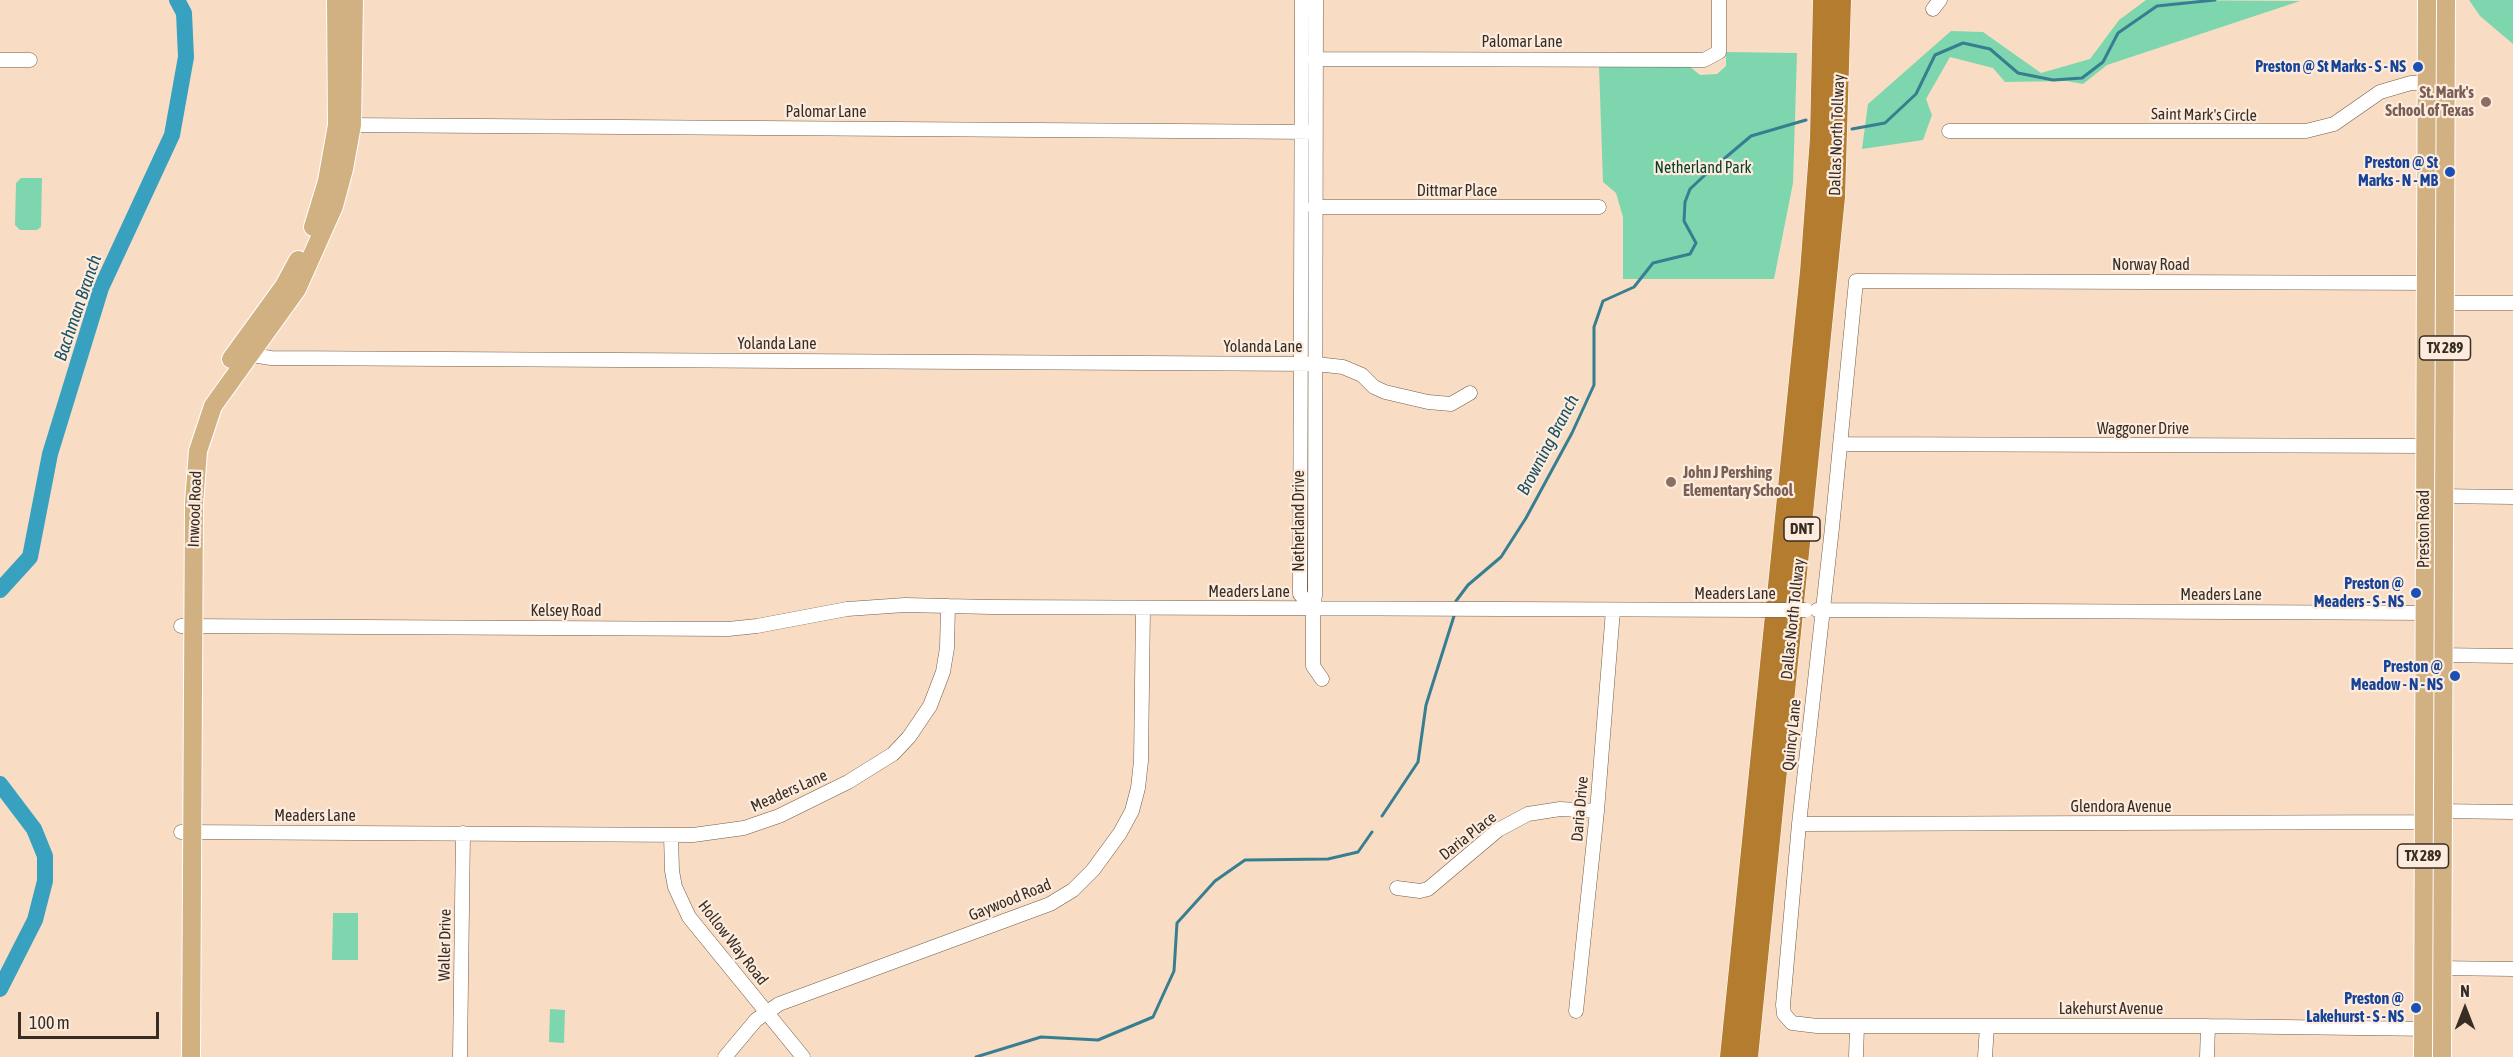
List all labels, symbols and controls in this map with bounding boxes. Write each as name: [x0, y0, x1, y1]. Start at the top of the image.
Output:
street label: Palomar Lane: [1481, 32, 1563, 52]
place label: Preston @ St Marks - S - NS: [2255, 57, 2406, 77]
marker: Preston @ St Marks - S - NS: [2411, 60, 2425, 74]
street label: Dallas North Tollway: [1825, 74, 1849, 196]
place label: St. Mark's School of Texas: [2385, 83, 2474, 121]
marker: St. Mark's School of Texas: [2479, 95, 2493, 109]
street label: Palomar Lane: [785, 102, 867, 122]
street label: Saint Mark's Circle: [2151, 104, 2257, 126]
place label: Preston @ St Marks - N - MB: [2358, 153, 2438, 191]
park label: Netherland Park: [1655, 158, 1751, 178]
marker: Preston @ St Marks - N - MB: [2443, 165, 2457, 179]
street label: Dittmar Place: [1417, 181, 1497, 201]
water label: Bachman Branch: [50, 252, 106, 364]
street label: Norway Road: [2112, 255, 2190, 275]
street label: Yolanda Lane: [738, 334, 816, 354]
road number: TX 289: [2420, 336, 2470, 360]
street label: Yolanda Lane: [1224, 337, 1302, 357]
water label: Browning Branch: [1512, 391, 1584, 499]
street label: Waggoner Drive: [2097, 419, 2189, 439]
place label: John J Pershing Elementary School: [1683, 463, 1793, 501]
street label: Inwood Road: [184, 470, 206, 548]
street label: Netherland Drive: [1289, 470, 1309, 572]
marker: John J Pershing Elementary School: [1664, 475, 1678, 489]
street label: Preston Road: [2414, 490, 2434, 568]
road number: DNT: [1784, 517, 1820, 541]
street label: Dallas North Tollway: [1777, 558, 1809, 680]
place label: Preston @ Meaders - S - NS: [2314, 574, 2404, 612]
street label: Meaders Lane: [1208, 582, 1290, 602]
street label: Meaders Lane: [1694, 584, 1776, 604]
street label: Meaders Lane: [2180, 585, 2262, 605]
marker: Preston @ Meaders - S - NS: [2409, 586, 2423, 600]
street label: Kelsey Road: [530, 601, 602, 621]
place label: Preston @ Meadow - N - NS: [2351, 657, 2443, 695]
marker: Preston @ Meadow - N - NS: [2448, 669, 2462, 683]
street label: Quincy Lane: [1779, 698, 1805, 772]
street label: Meaders Lane: [748, 766, 830, 816]
street label: Daria Drive: [1568, 776, 1592, 842]
street label: Glendora Avenue: [2070, 797, 2172, 817]
street label: Meaders Lane: [274, 806, 356, 826]
street label: Daria Place: [1436, 808, 1500, 864]
road number: TX 289: [2398, 844, 2448, 868]
street label: Gaywood Road: [966, 875, 1054, 925]
street label: Hollow Way Road: [694, 897, 772, 989]
street label: Waller Drive: [435, 909, 455, 981]
north arrow: [2435, 979, 2495, 1039]
text: N: [2460, 982, 2470, 1000]
place label: Preston @ Lakehurst - S - NS: [2306, 989, 2404, 1027]
street label: Lakehurst Avenue: [2059, 999, 2163, 1019]
scale bar: [21, 1000, 162, 1038]
marker: Preston @ Lakehurst - S - NS: [2409, 1001, 2423, 1015]
text: 100 m: [29, 1012, 70, 1033]

